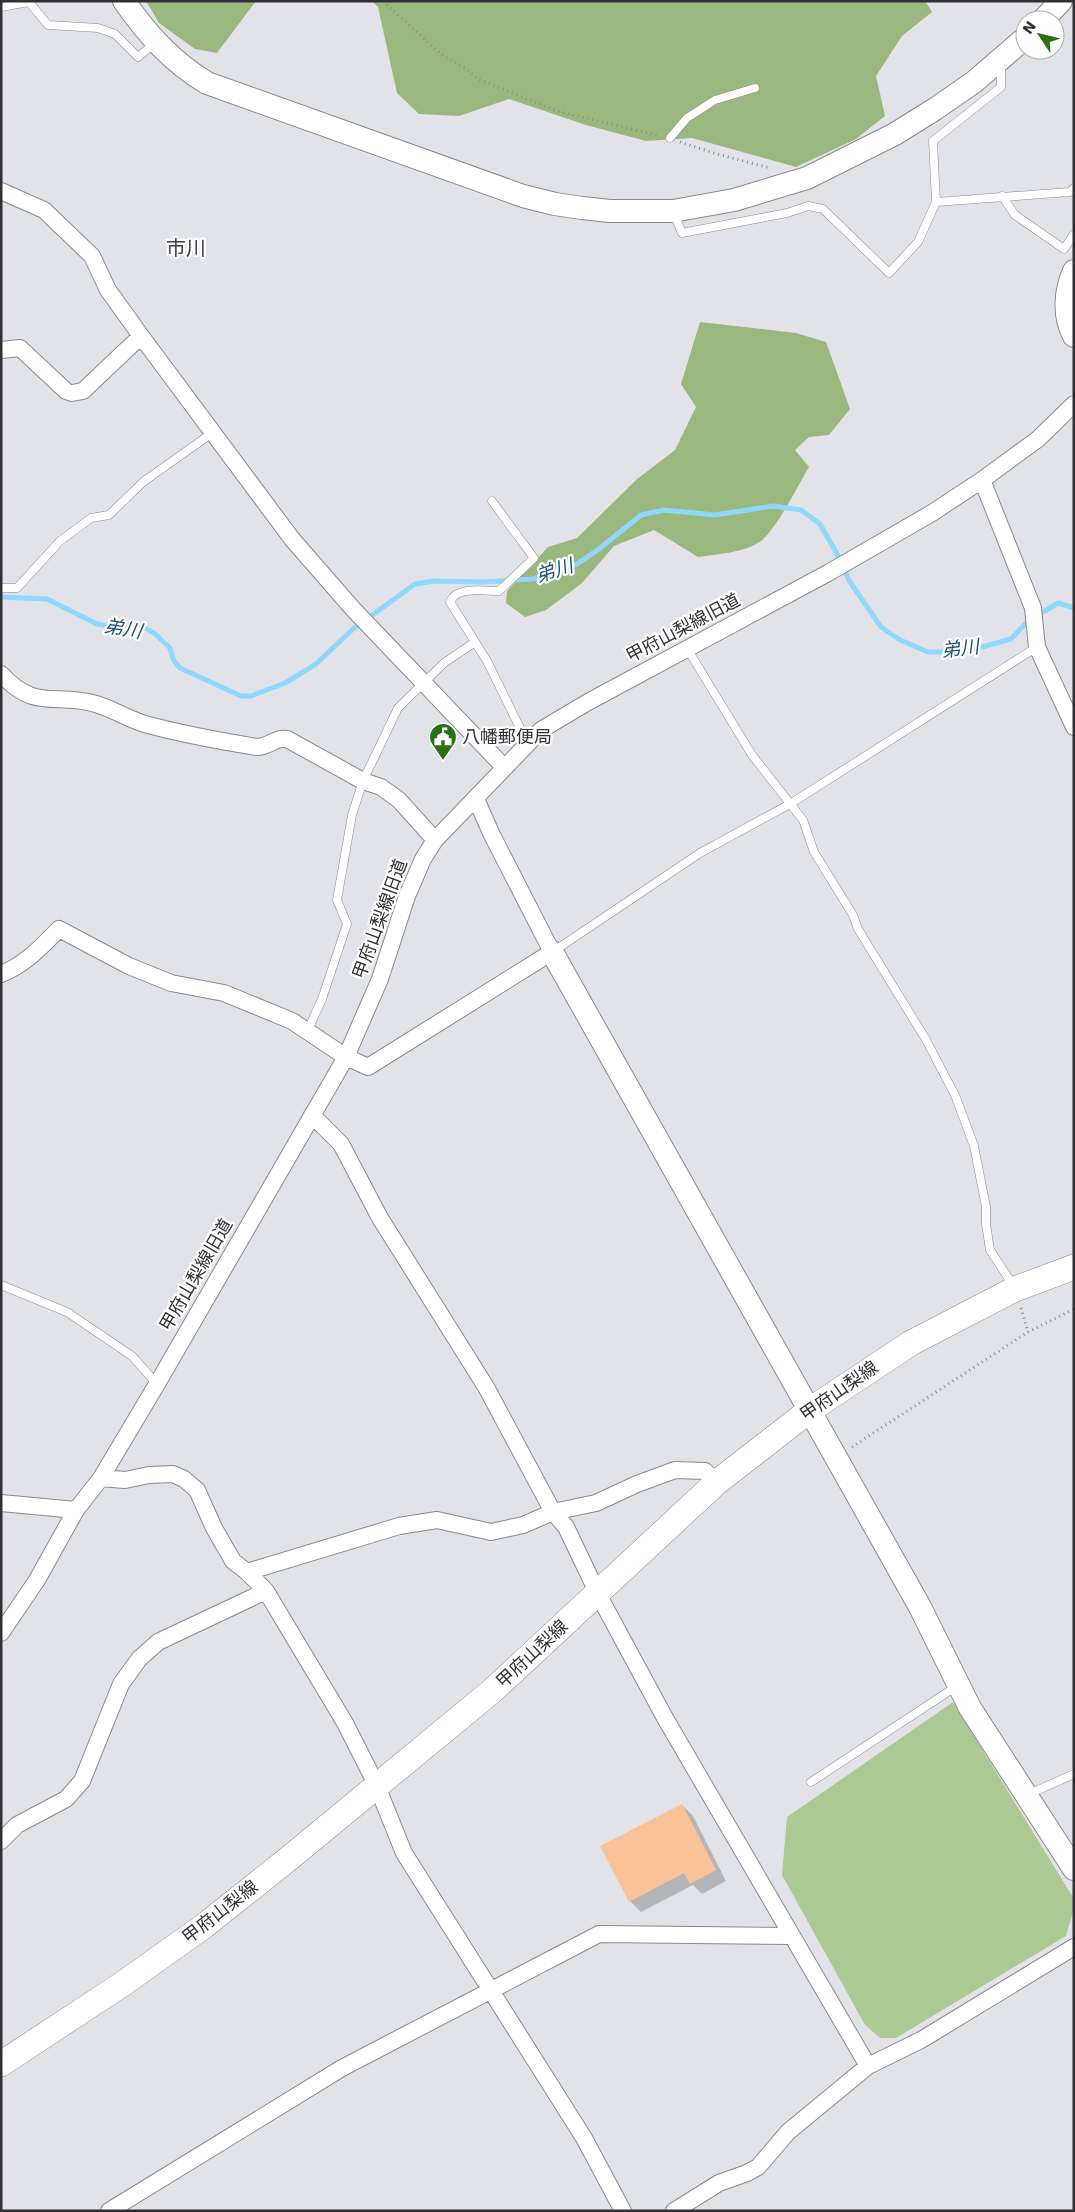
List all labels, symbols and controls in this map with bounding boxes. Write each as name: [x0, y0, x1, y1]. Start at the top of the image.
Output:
north arrow: [1015, 10, 1065, 60]
text: N: [1019, 18, 1039, 37]
district label: 市川: [166, 236, 206, 260]
water label: 弟川: [533, 553, 577, 586]
street label: 甲府山梨線旧道: [622, 589, 743, 666]
water label: 弟川: [103, 614, 145, 642]
water label: 弟川: [940, 635, 982, 661]
public building icon: 八幡郵便局: [428, 722, 458, 761]
place label: 八幡郵便局: [462, 726, 552, 747]
street label: 甲府山梨線旧道: [348, 856, 411, 982]
street label: 甲府山梨線旧道: [155, 1215, 236, 1335]
street label: 甲府山梨線: [796, 1356, 882, 1425]
street label: 甲府山梨線: [492, 1615, 572, 1692]
street label: 甲府山梨線: [178, 1876, 262, 1948]

